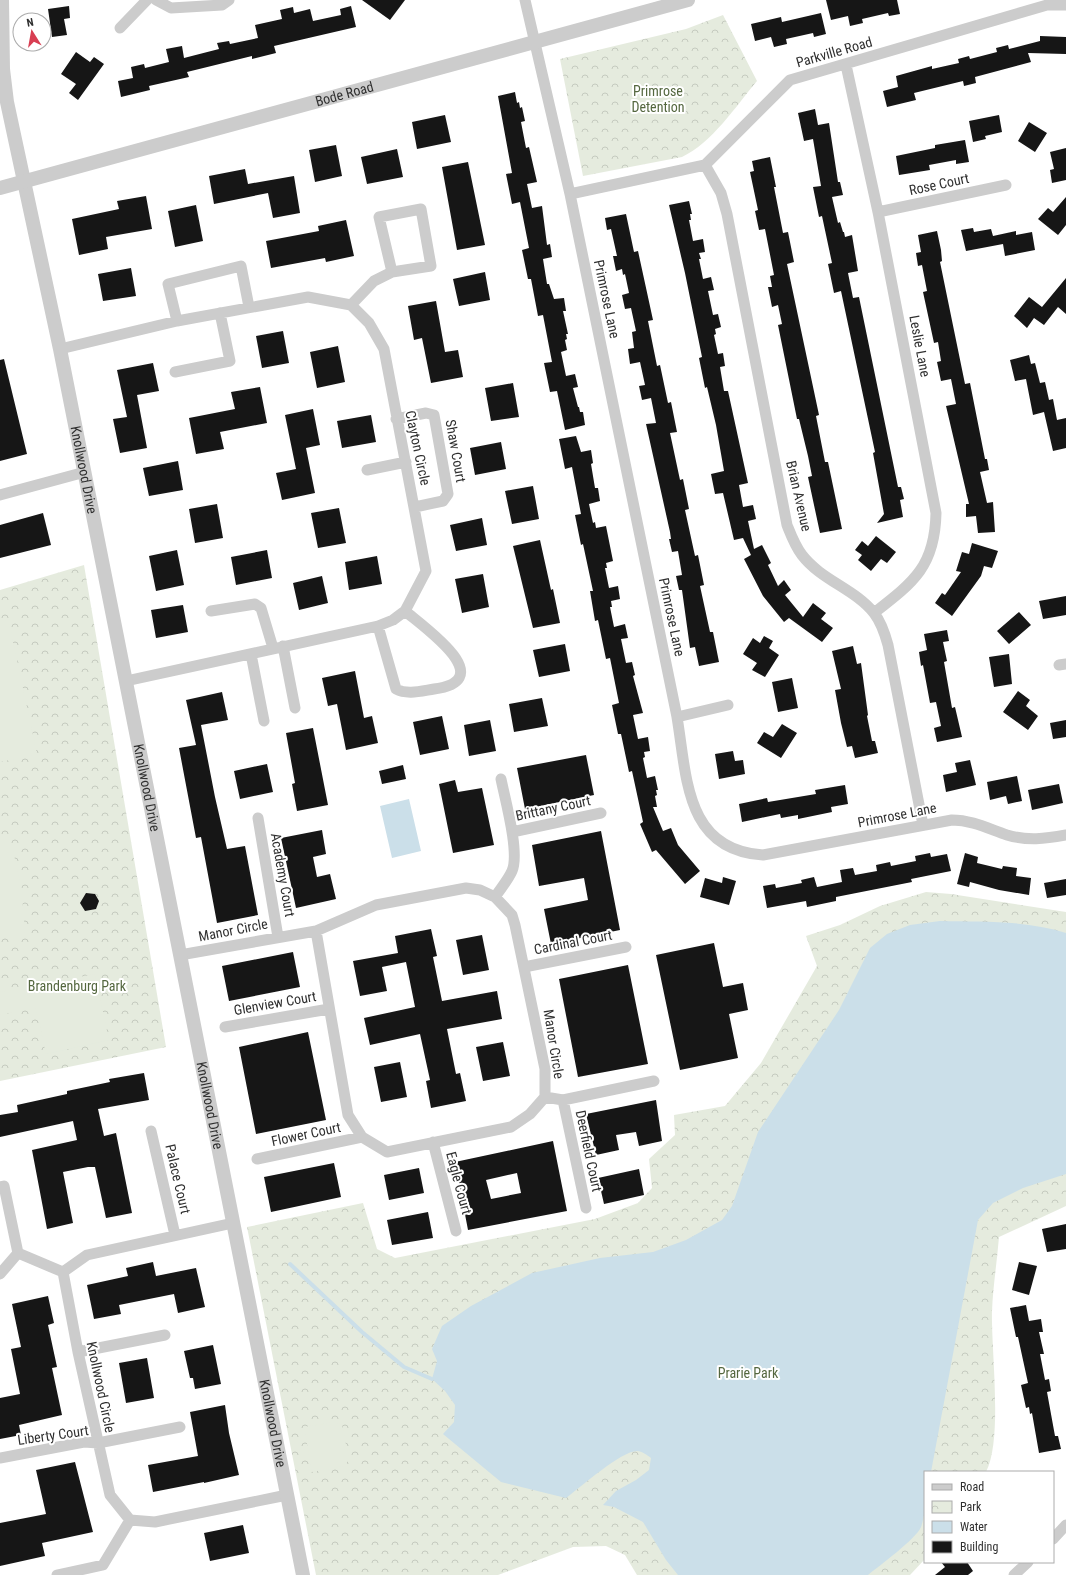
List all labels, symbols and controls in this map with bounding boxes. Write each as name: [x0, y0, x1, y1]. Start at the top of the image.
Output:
north arrow: [12, 12, 52, 52]
text: N: [26, 16, 35, 30]
street label: Parkville Road: [794, 33, 874, 71]
street label: Bode Road: [314, 78, 375, 109]
park label: Primrose Detention: [631, 83, 685, 115]
street label: Rose Court: [907, 170, 971, 198]
street label: Primrose Lane: [591, 258, 623, 340]
street label: Leslie Lane: [906, 314, 934, 379]
street label: Clayton Circle: [402, 409, 434, 487]
street label: Shaw Court: [443, 418, 469, 484]
street label: Knollwood Drive: [67, 425, 101, 515]
street label: Brian Avenue: [783, 459, 815, 533]
street label: Primrose Lane: [656, 576, 688, 658]
street label: Knollwood Drive: [130, 742, 164, 833]
street label: Brittany Court: [514, 792, 592, 824]
street label: Primrose Lane: [856, 799, 938, 830]
street label: Academy Court: [268, 832, 298, 918]
street label: Manor Circle: [197, 915, 269, 945]
street label: Cardinal Court: [533, 927, 613, 957]
park label: Brandenburg Park: [28, 978, 127, 994]
street label: Glenview Court: [233, 988, 317, 1018]
street label: Manor Circle: [541, 1008, 567, 1080]
street label: Knollwood Drive: [193, 1060, 227, 1151]
street label: Deerfield Court: [573, 1109, 605, 1193]
street label: Flower Court: [270, 1119, 342, 1149]
street label: Palace Court: [162, 1143, 194, 1215]
street label: Eagle Court: [443, 1150, 475, 1216]
street label: Knollwood Circle: [84, 1340, 119, 1434]
park label: Prarie Park: [718, 1365, 779, 1381]
street label: Knollwood Drive: [256, 1378, 290, 1469]
street label: Liberty Court: [16, 1422, 90, 1448]
legend: [924, 1471, 1054, 1563]
text: Road: [960, 1480, 984, 1494]
text: Park: [960, 1500, 982, 1514]
text: Water: [960, 1520, 988, 1534]
text: Building: [960, 1540, 998, 1554]

